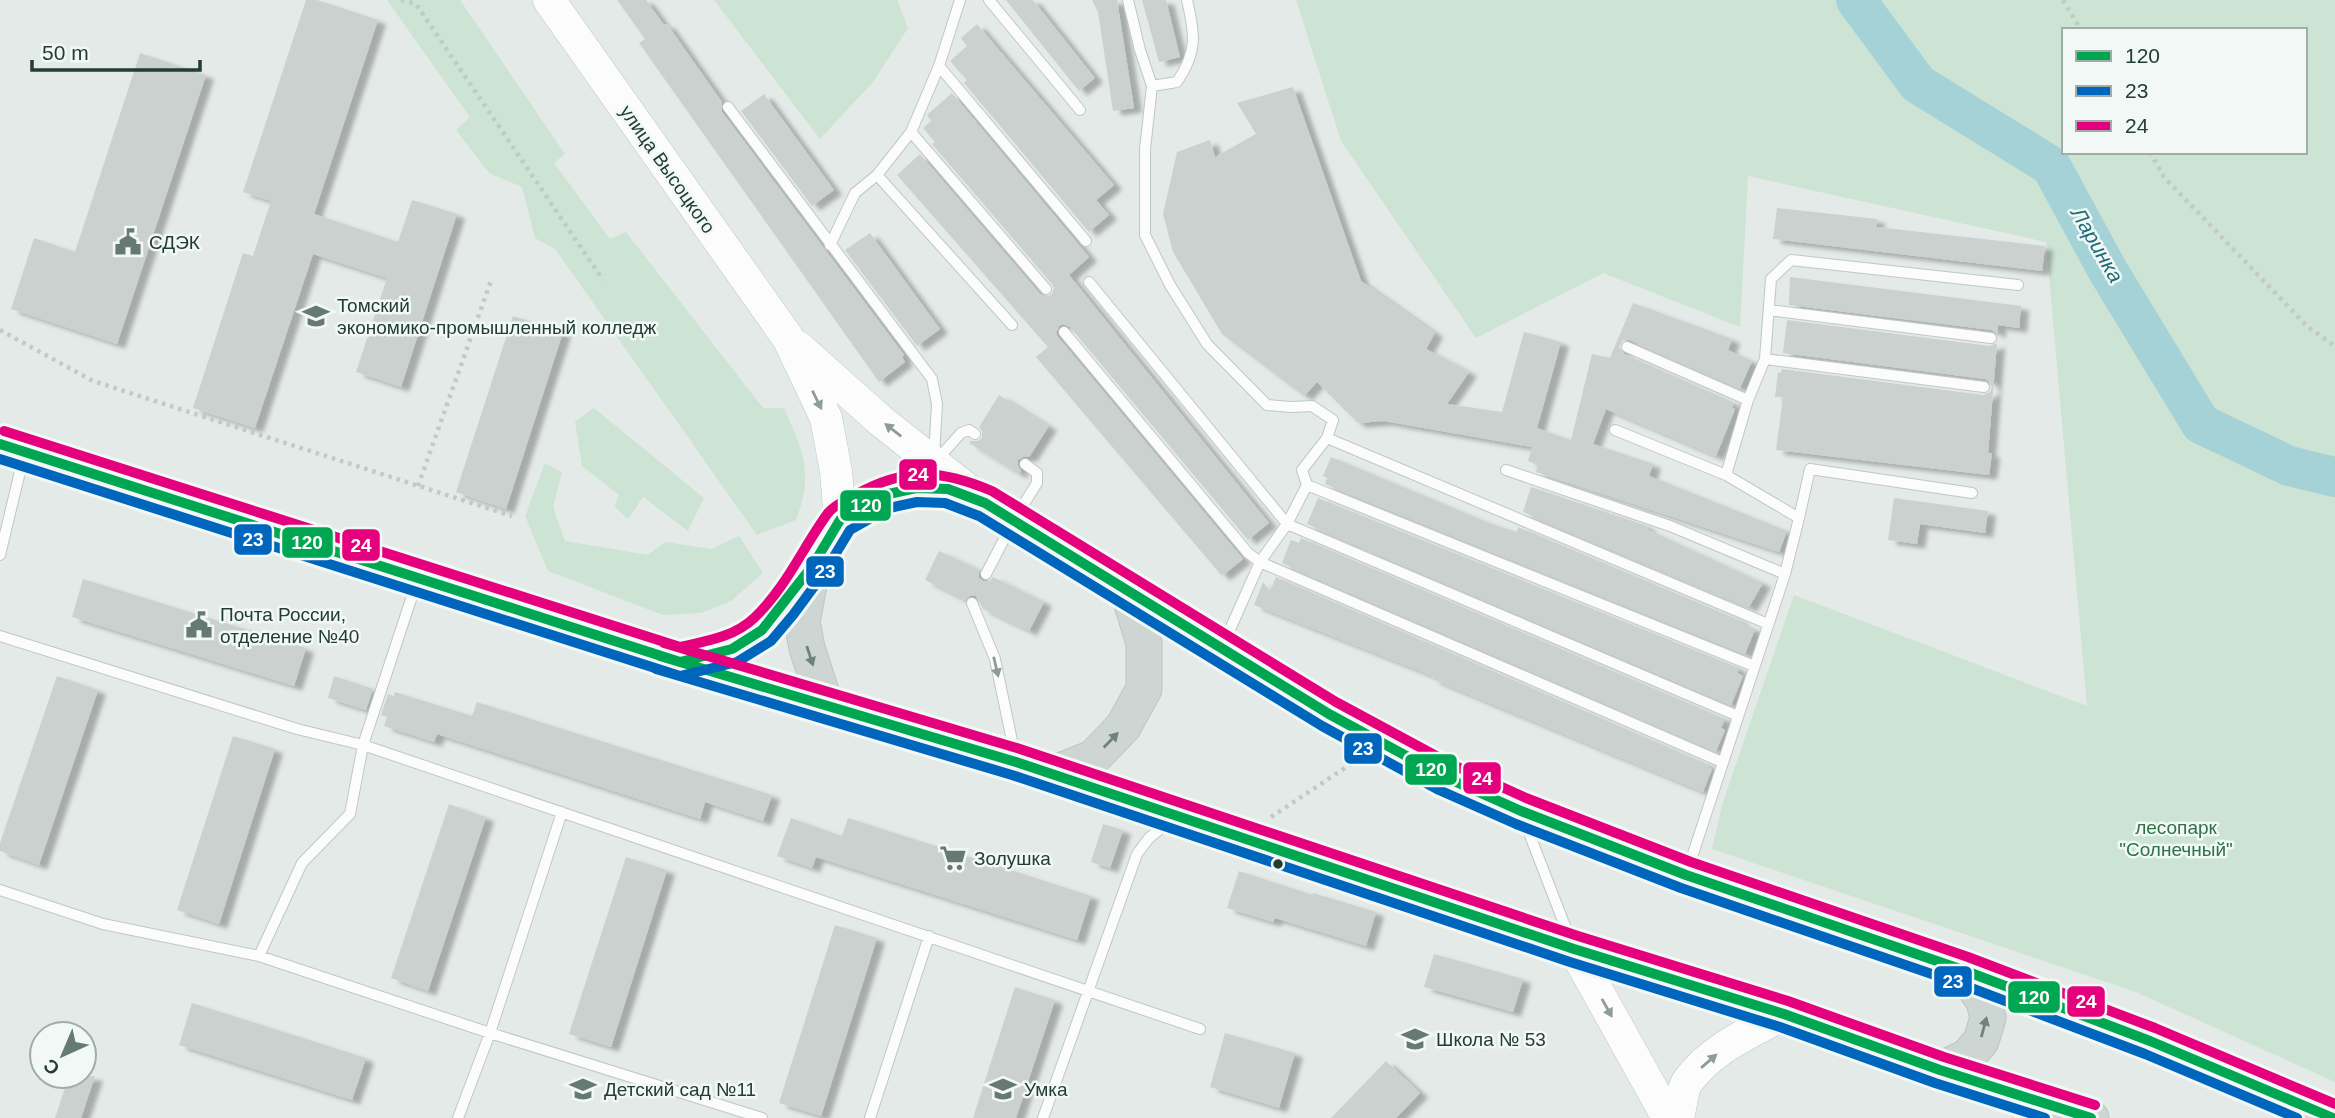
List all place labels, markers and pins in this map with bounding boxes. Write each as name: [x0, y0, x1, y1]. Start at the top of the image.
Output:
public building icon: СДЭК: [113, 227, 143, 257]
place label: СДЭК: [149, 232, 200, 253]
place label: Томский экономико-промышленный колледж: [337, 295, 657, 338]
school or university icon: Томский экономико-промышленный колледж: [301, 301, 331, 331]
place label: Почта России, отделение №40: [220, 604, 359, 647]
public building icon: Почта России, отделение №40: [184, 610, 214, 640]
supermarket icon: Золушка: [938, 843, 968, 873]
place label: Золушка: [974, 848, 1051, 869]
unlabelled marker: [1271, 857, 1285, 871]
school or university icon: Школа № 53: [1400, 1024, 1430, 1054]
place label: Школа № 53: [1436, 1029, 1546, 1050]
school or university icon: Детский сад №11: [568, 1074, 598, 1104]
school or university icon: Умка: [988, 1074, 1018, 1104]
place label: Детский сад №11: [604, 1079, 756, 1100]
place label: Умка: [1024, 1079, 1068, 1100]

